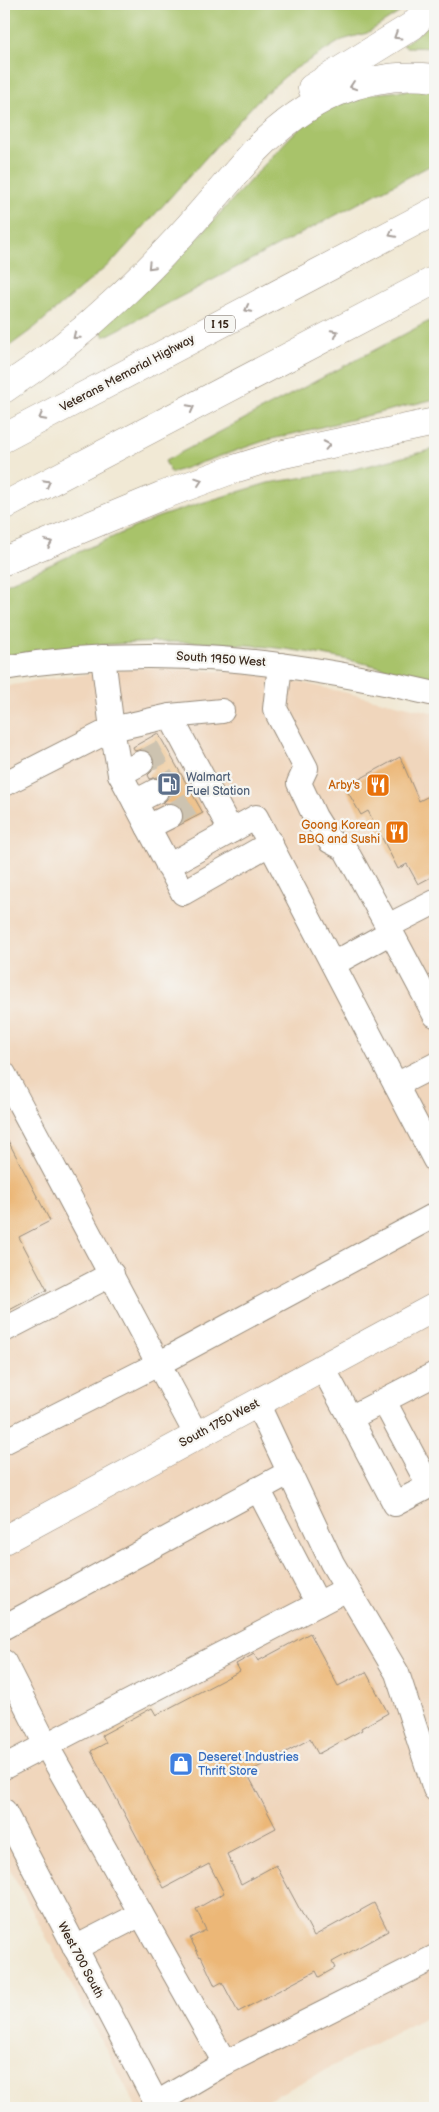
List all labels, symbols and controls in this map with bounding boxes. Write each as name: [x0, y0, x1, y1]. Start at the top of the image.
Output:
one-way arrow: [393, 29, 402, 39]
one-way arrow: [349, 80, 357, 90]
one-way arrow: [388, 227, 397, 237]
one-way arrow: [148, 260, 157, 269]
one-way arrow: [244, 303, 253, 313]
road number: I 15: [205, 316, 235, 332]
one-way arrow: [330, 329, 339, 339]
street label: Veterans Memorial Highway: [57, 331, 198, 415]
one-way arrow: [73, 331, 82, 339]
one-way arrow: [186, 404, 195, 414]
one-way arrow: [39, 411, 48, 421]
one-way arrow: [322, 440, 331, 451]
one-way arrow: [194, 477, 203, 487]
one-way arrow: [42, 480, 51, 490]
one-way arrow: [44, 538, 53, 549]
street label: South 1950 West: [176, 649, 266, 670]
place label: Walmart Fuel Station: [186, 770, 250, 799]
fuel station icon: Walmart Fuel Station: [156, 771, 182, 797]
restaurant icon: Arby's: [365, 772, 391, 798]
place label: Arby's: [328, 778, 360, 793]
place label: Goong Korean BBQ and Sushi: [298, 818, 380, 847]
restaurant icon: Goong Korean BBQ and Sushi: [384, 819, 410, 845]
street label: South 1750 West: [177, 1396, 262, 1451]
place label: Deseret Industries Thrift Store: [198, 1750, 299, 1779]
shop icon: Deseret Industries Thrift Store: [168, 1751, 194, 1777]
street label: West 700 South: [54, 1920, 107, 2001]

